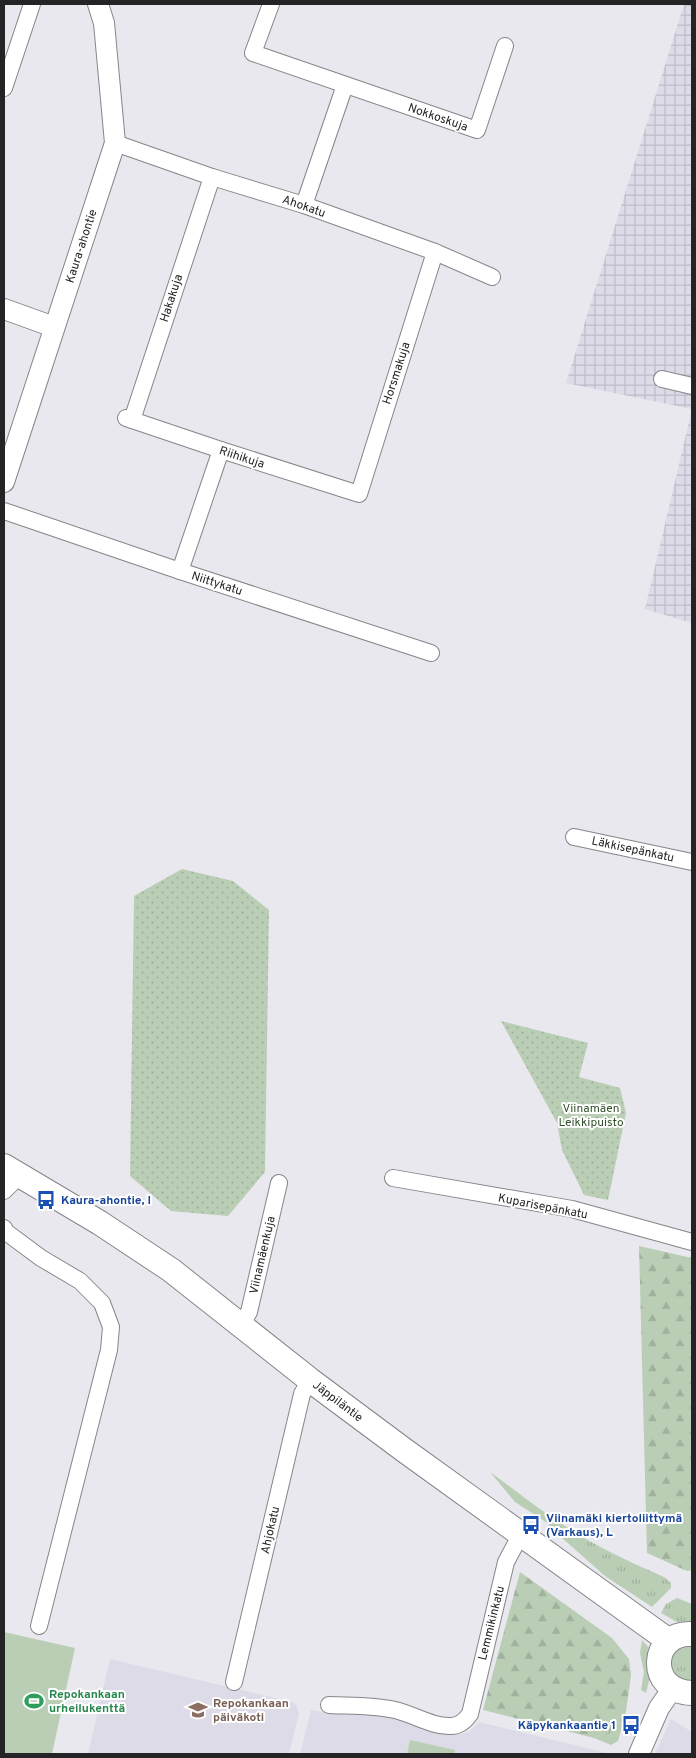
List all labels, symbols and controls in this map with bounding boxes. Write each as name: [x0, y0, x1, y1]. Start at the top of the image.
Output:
street label: Nokkoskuja: [406, 100, 470, 136]
street label: Ahokatu: [280, 192, 328, 222]
street label: Kaura-ahontie: [62, 207, 101, 285]
street label: Hakakuja: [157, 272, 187, 324]
street label: Horsmakuja: [379, 340, 415, 406]
street label: Riihikuja: [217, 443, 266, 473]
street label: Niittykatu: [189, 568, 244, 600]
street label: Läkkisepänkatu: [590, 833, 676, 867]
park label: Viinamäen Leikkipuisto: [558, 1101, 624, 1131]
bus stop icon: Kaura-ahontie, I: [35, 1189, 57, 1211]
street label: Kuparisepänkatu: [497, 1190, 589, 1224]
place label: Kaura-ahontie, I: [61, 1193, 151, 1209]
street label: Viinamäenkuja: [246, 1215, 280, 1296]
street label: Jäppiläntie: [309, 1378, 366, 1426]
street label: Ahjokatu: [258, 1505, 284, 1556]
place label: Viinamäki kiertoliittymä (Varkaus), L: [546, 1511, 682, 1541]
bus stop icon: Viinamäki kiertoliittymä (Varkaus), L: [520, 1514, 542, 1536]
street label: Lemmikinkatu: [475, 1584, 509, 1662]
place label: Repokankaan urheilukenttä: [49, 1687, 125, 1717]
sports icon: Repokankaan urheilukenttä: [23, 1690, 45, 1712]
place label: Repokankaan päiväkoti: [213, 1696, 289, 1726]
school or university icon: Repokankaan päiväkoti: [187, 1699, 209, 1721]
bus stop icon: Käpykankaantie 1: [620, 1714, 642, 1736]
place label: Käpykankaantie 1: [518, 1718, 616, 1734]

